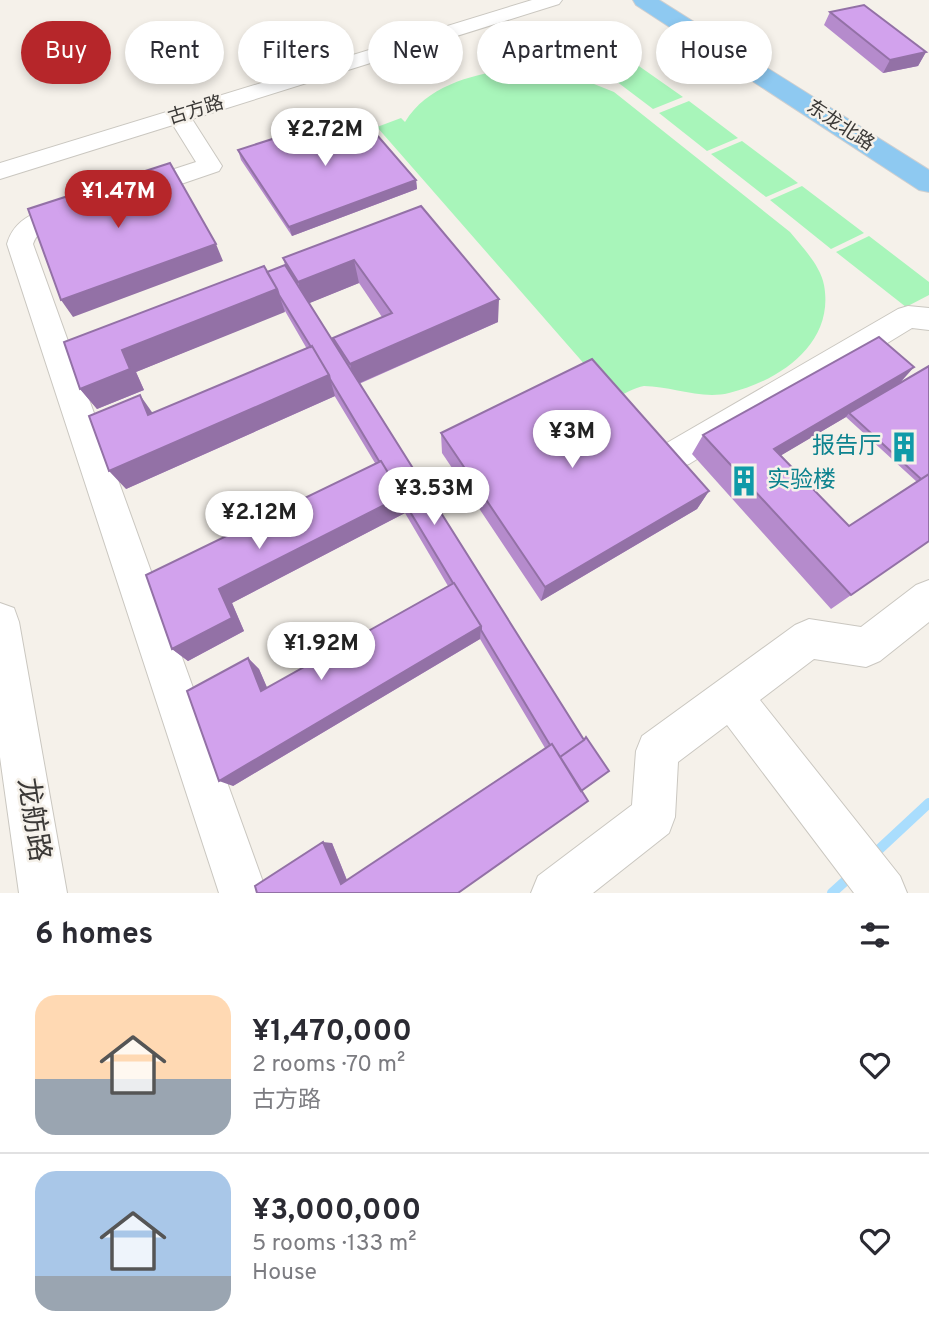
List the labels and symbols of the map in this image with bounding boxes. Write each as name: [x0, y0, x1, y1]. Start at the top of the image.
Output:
street label: 古方路: [165, 91, 227, 131]
street label: 东龙北路: [802, 95, 878, 157]
pin: ¥2.72M: [268, 108, 382, 168]
pin: ¥1.47M: [61, 170, 175, 230]
pin: ¥3M: [538, 410, 606, 470]
building icon: 报告厅: [887, 430, 921, 464]
place label: 报告厅: [812, 433, 881, 462]
building icon: 实验楼: [727, 464, 761, 498]
place label: 实验楼: [767, 467, 836, 496]
pin: ¥3.53M: [377, 468, 491, 527]
pin: ¥2.12M: [202, 491, 316, 551]
pin: ¥1.92M: [264, 622, 378, 682]
street label: 龙舫路: [8, 776, 56, 864]

